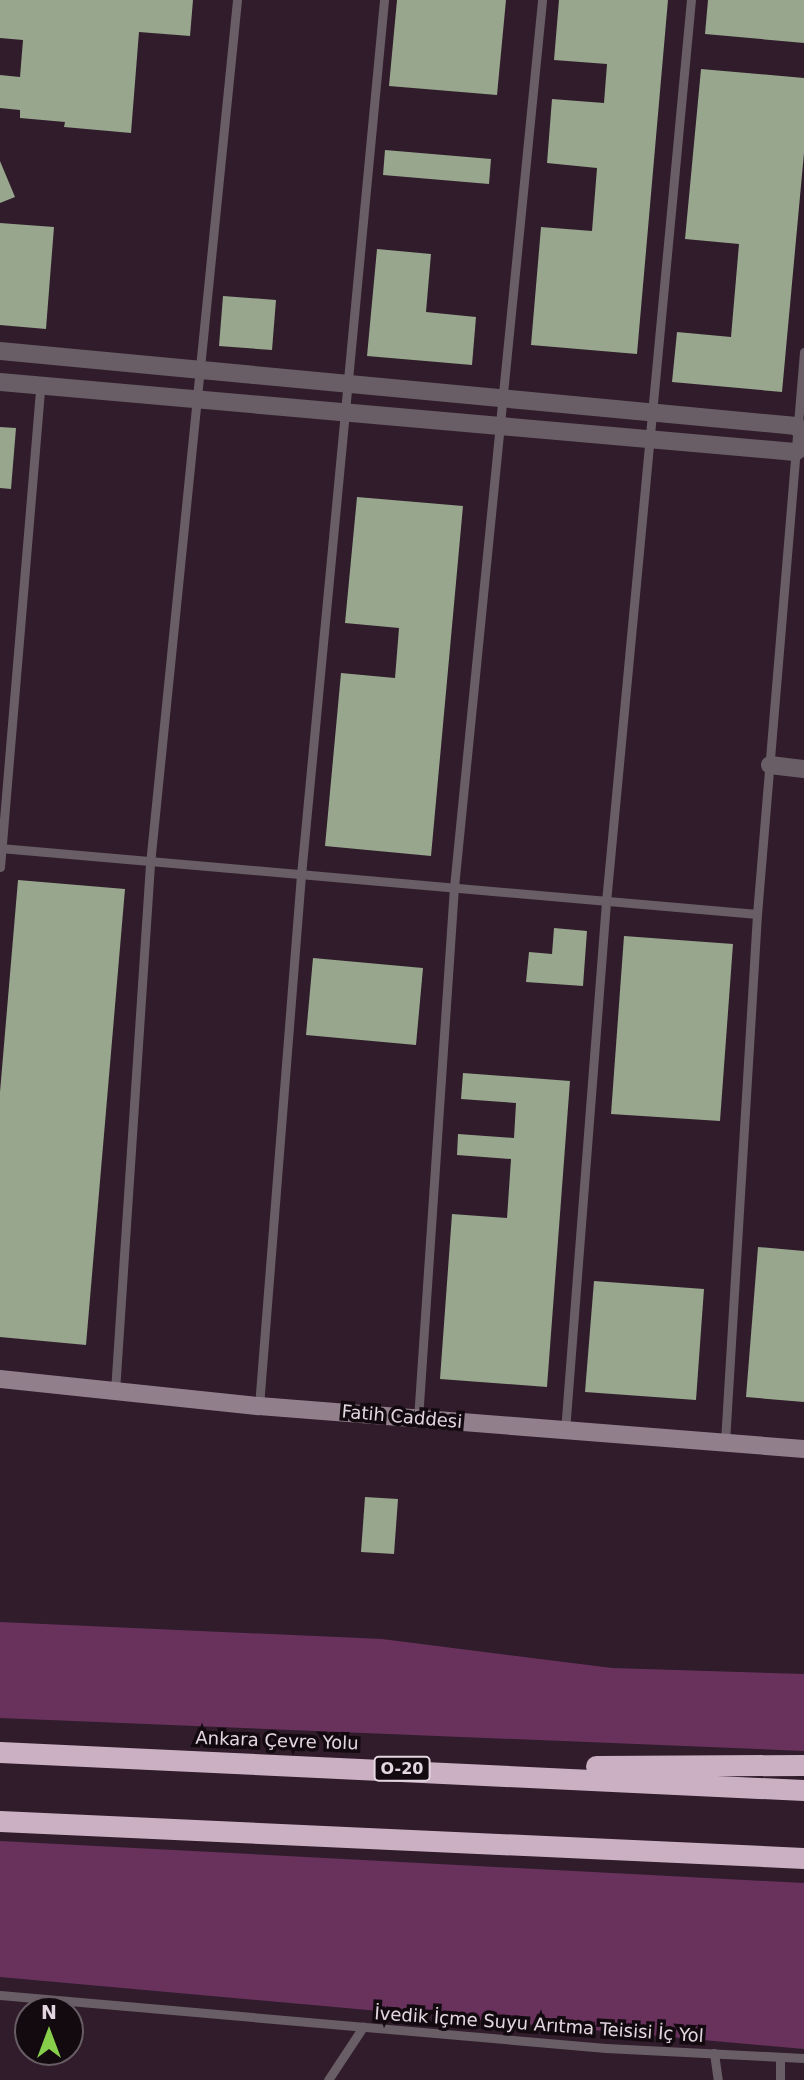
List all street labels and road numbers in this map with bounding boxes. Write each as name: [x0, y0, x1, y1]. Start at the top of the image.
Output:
street label: Fatih Caddesi: [341, 1401, 463, 1433]
street label: Ankara Çevre Yolu: [195, 1727, 359, 1755]
road number: O-20: [372, 1756, 432, 1782]
street label: İvedik İçme Suyu Arıtma Teisisi İç Yol: [374, 2003, 704, 2047]

